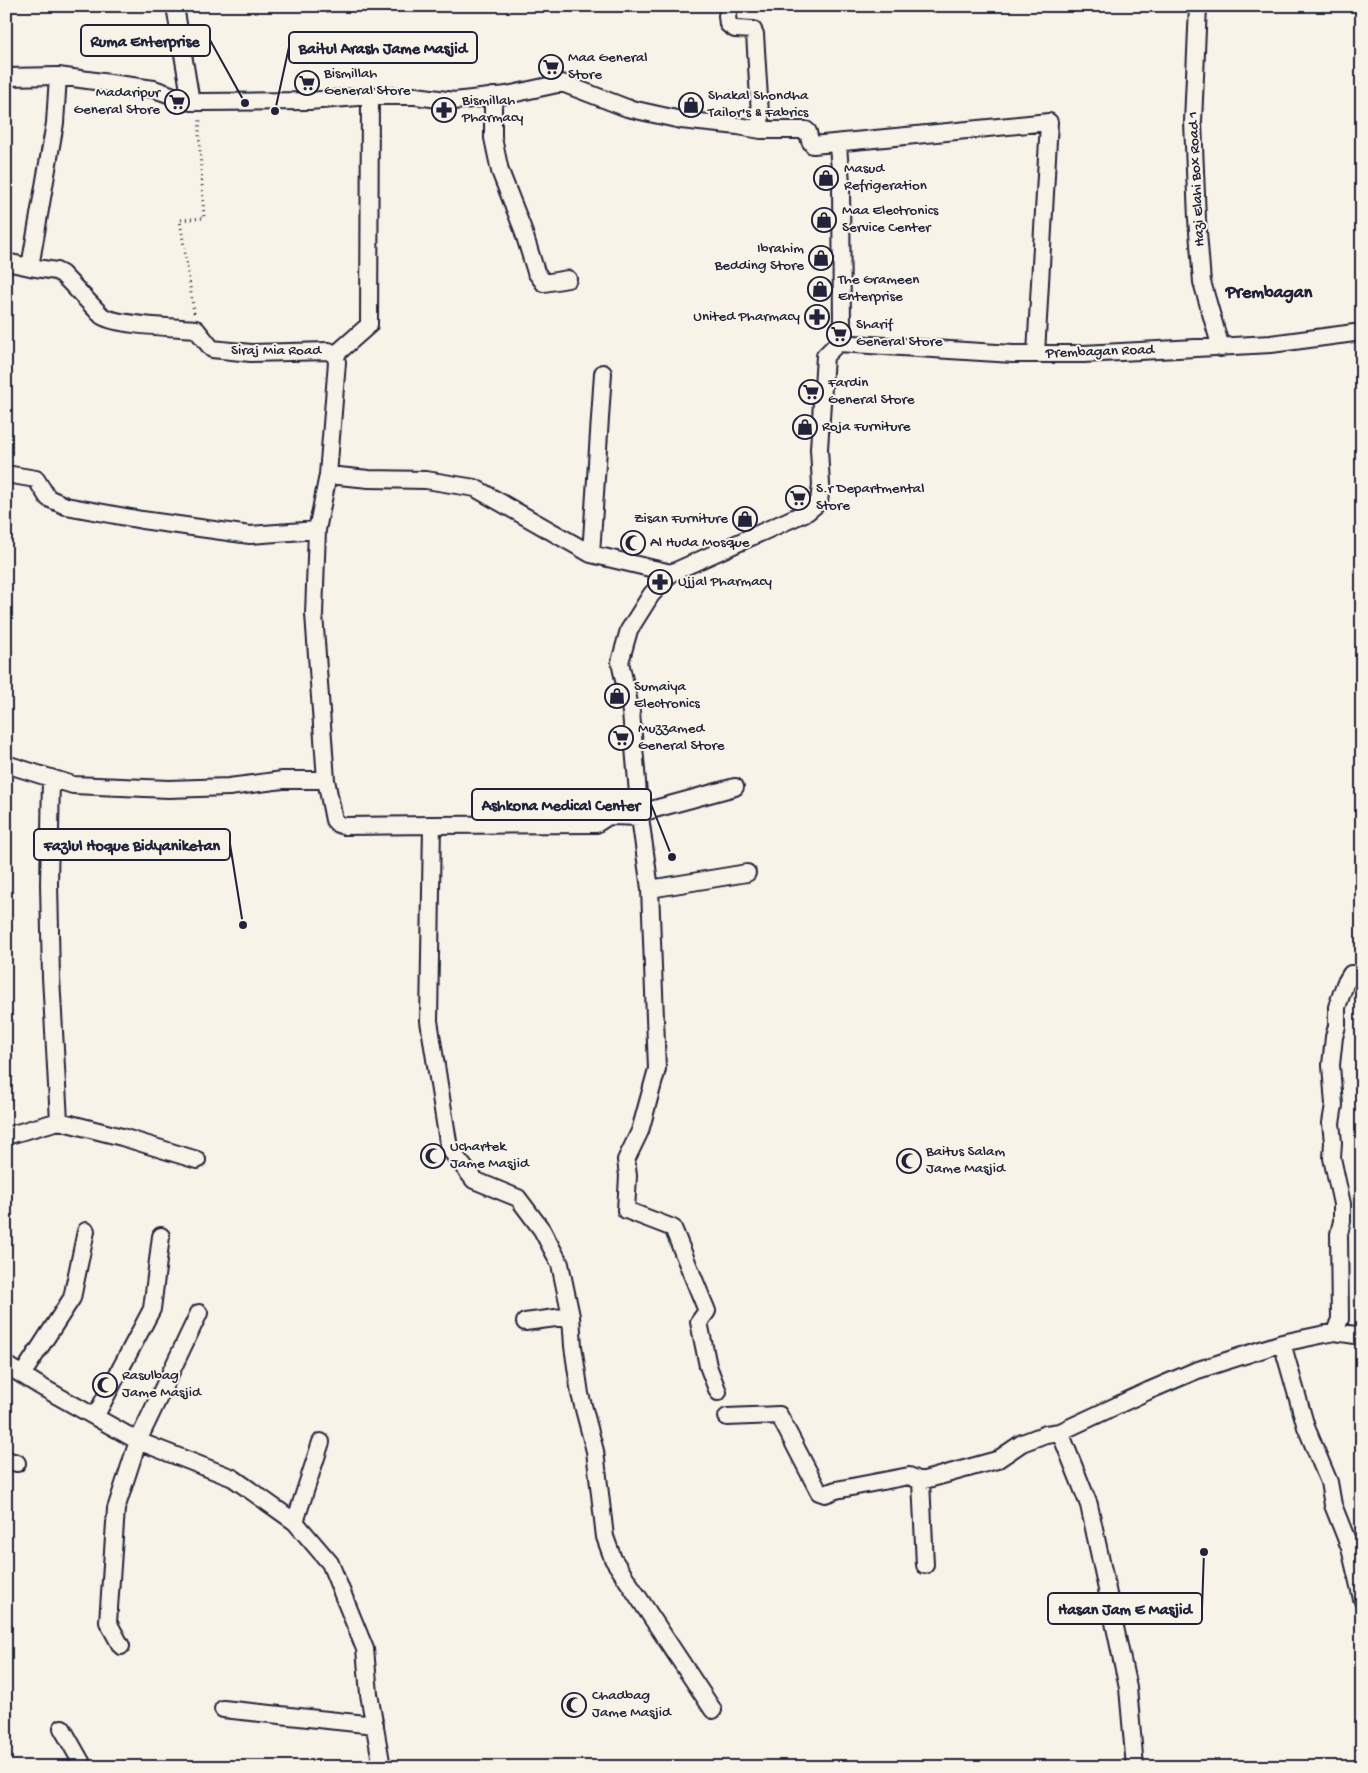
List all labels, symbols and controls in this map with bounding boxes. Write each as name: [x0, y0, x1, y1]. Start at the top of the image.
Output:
callout: Ruma Enterprise: [81, 25, 210, 56]
callout: Baitul Arash Jame Masjid: [289, 32, 477, 63]
text: Ruma Enterprise: [89, 34, 200, 53]
text: Baitul Arash Jame Masjid: [298, 41, 469, 60]
place label: Maa General Store: [568, 49, 648, 84]
supermarket icon: Maa General Store: [538, 54, 564, 80]
place label: Bismillah General Store: [323, 65, 411, 100]
supermarket icon: Bismillah General Store: [294, 70, 320, 96]
place label: Madaripur General Store: [74, 84, 162, 119]
place label: Shakal Shondha Tailor's & Fabrics: [707, 87, 809, 122]
supermarket icon: Madaripur General Store: [164, 89, 190, 115]
place label: Bismillah Pharmacy: [461, 92, 524, 127]
shop icon: Shakal Shondha Tailor's & Fabrics: [678, 92, 704, 118]
pharmacy icon: Bismillah Pharmacy: [431, 97, 457, 123]
street label: Hazi Elahi Box Road 1: [1184, 111, 1210, 247]
place label: Masud Refrigeration: [844, 160, 927, 195]
shop icon: Masud Refrigeration: [813, 165, 839, 191]
place label: Maa Electronics Service Center: [842, 202, 939, 237]
shop icon: Maa Electronics Service Center: [811, 207, 837, 233]
place label: Ibrahim Bedding Store: [714, 240, 804, 275]
shop icon: Ibrahim Bedding Store: [808, 245, 834, 271]
place label: The Grameen Enterprise: [837, 271, 919, 306]
shop icon: The Grameen Enterprise: [807, 276, 833, 302]
district label: Prembagan: [1225, 283, 1313, 304]
pharmacy icon: United Pharmacy: [804, 304, 830, 330]
place label: United Pharmacy: [693, 308, 801, 326]
place label: Sharif General Store: [856, 316, 943, 351]
supermarket icon: Sharif General Store: [826, 321, 852, 347]
street label: Prembagan Road: [1044, 341, 1156, 363]
street label: Siraj Mia Road: [231, 342, 322, 360]
place label: Fardin General Store: [827, 374, 915, 409]
supermarket icon: Fardin General Store: [798, 379, 824, 405]
shop icon: Roja Furniture: [792, 414, 818, 440]
place label: Roja Furniture: [822, 418, 911, 436]
place label: S.r Departmental Store: [816, 480, 924, 515]
supermarket icon: S.r Departmental Store: [785, 485, 811, 511]
shop icon: Zisan Furniture: [732, 506, 758, 532]
place label: Zisan Furniture: [634, 510, 728, 528]
mosque icon: Al Huda Mosque: [620, 530, 646, 556]
place label: Al Huda Mosque: [650, 534, 750, 552]
pharmacy icon: Ujjal Pharmacy: [647, 569, 673, 595]
place label: Ujjal Pharmacy: [678, 573, 773, 591]
place label: Sumaiya Electronics: [634, 678, 700, 713]
shop icon: Sumaiya Electronics: [604, 683, 630, 709]
place label: Muzzamed General Store: [638, 720, 725, 755]
supermarket icon: Muzzamed General Store: [608, 725, 634, 751]
callout: Ashkona Medical Center: [472, 789, 651, 820]
text: Ashkona Medical Center: [481, 798, 643, 817]
callout: Fazlul Hoque Bidyaniketan: [34, 829, 230, 860]
text: Fazlul Hoque Bidyaniketan: [43, 838, 221, 857]
place label: Uchartek Jame Masjid: [450, 1138, 530, 1173]
mosque icon: Uchartek Jame Masjid: [420, 1143, 446, 1169]
place label: Baitus Salam Jame Masjid: [925, 1143, 1006, 1178]
mosque icon: Baitus Salam Jame Masjid: [896, 1148, 922, 1174]
place label: Rasulbag Jame Masjid: [122, 1367, 202, 1402]
mosque icon: Rasulbag Jame Masjid: [92, 1372, 118, 1398]
callout: Hasan Jam E Masjid: [1048, 1593, 1202, 1624]
text: Hasan Jam E Masjid: [1058, 1602, 1194, 1621]
place label: Chadbag Jame Masjid: [592, 1687, 672, 1722]
mosque icon: Chadbag Jame Masjid: [561, 1692, 587, 1718]

